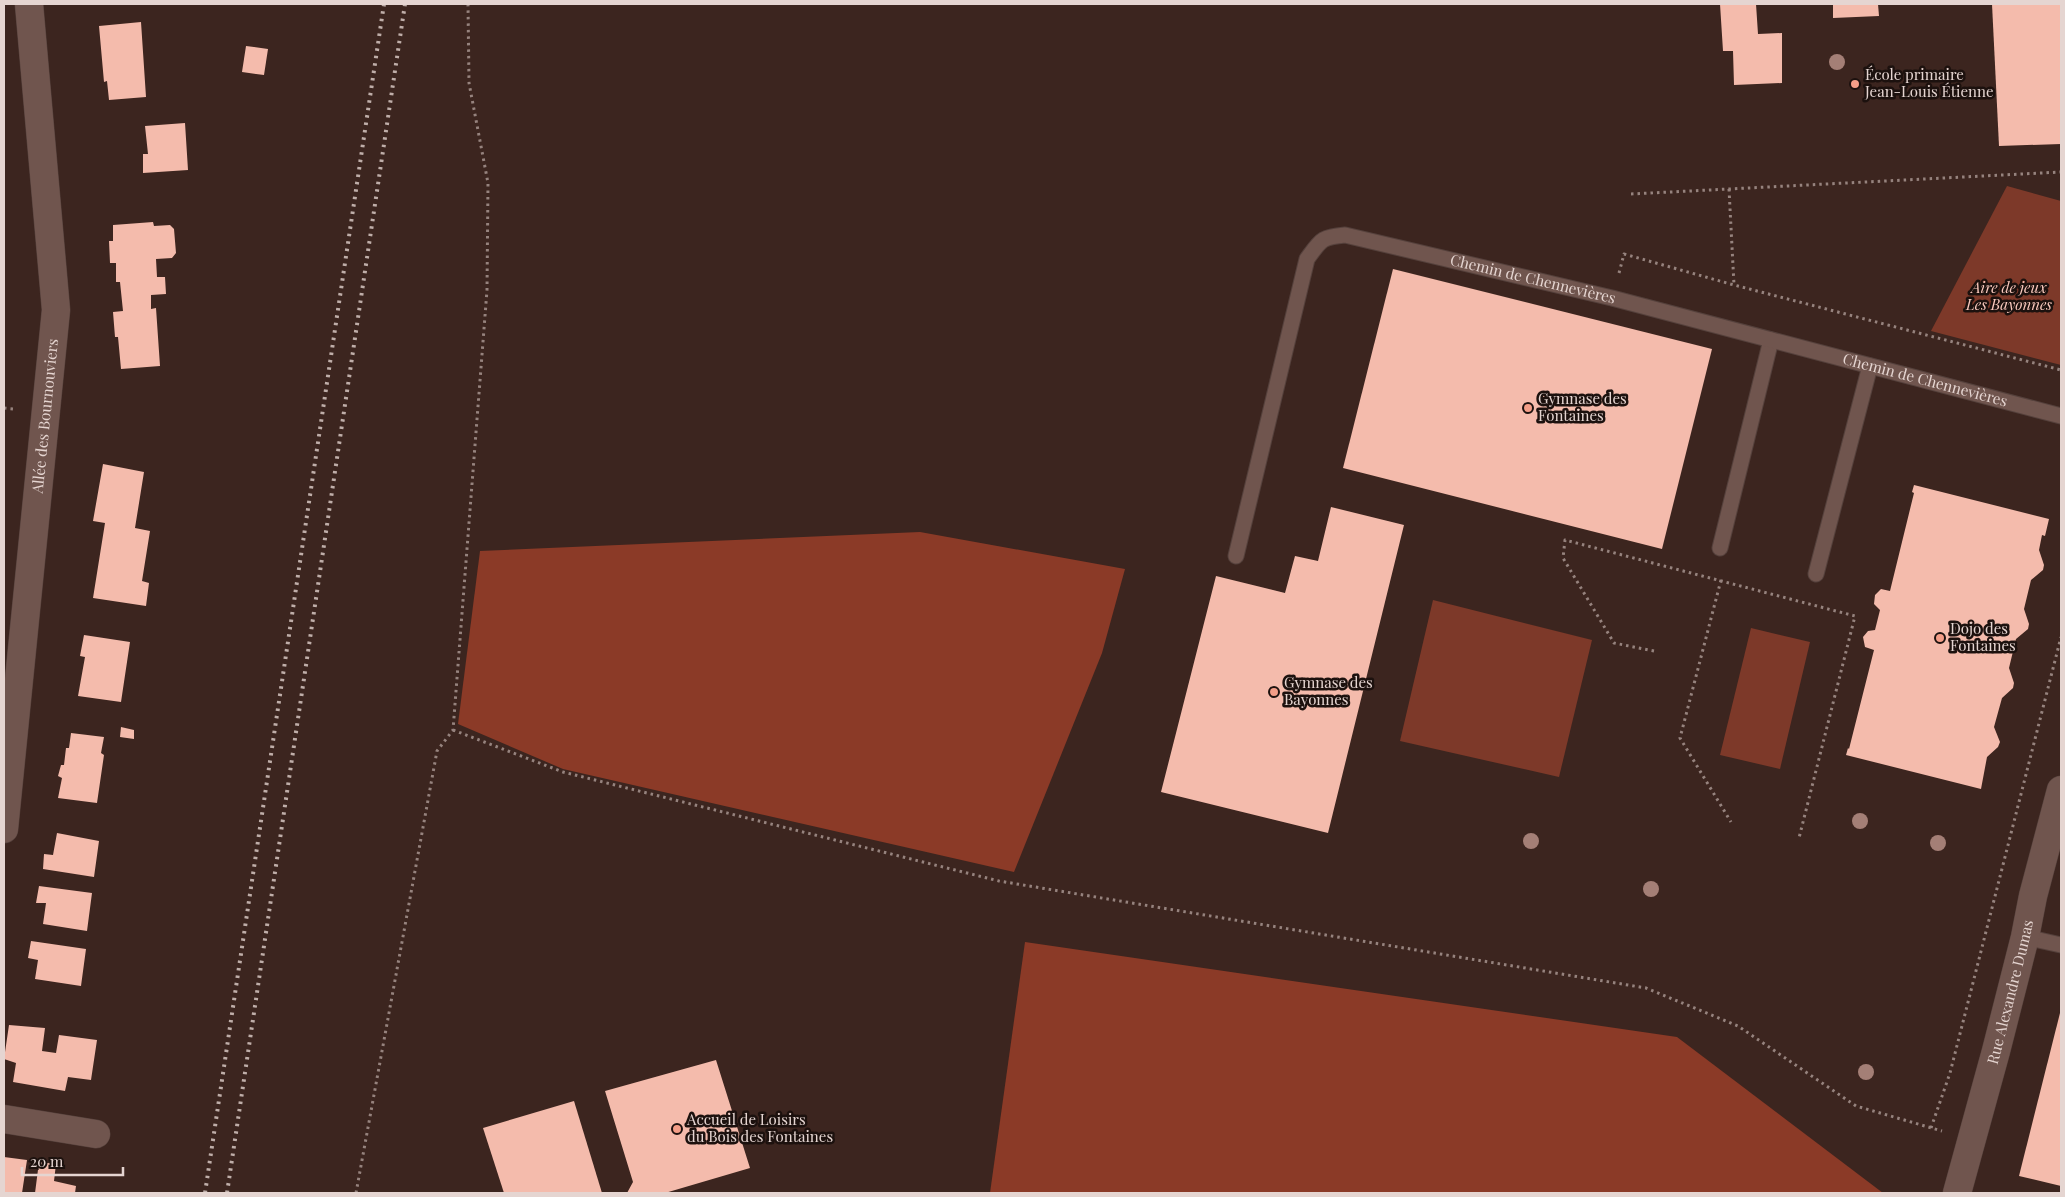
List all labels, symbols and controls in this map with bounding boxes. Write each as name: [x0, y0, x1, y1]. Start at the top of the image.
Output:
place label: École primaire Jean-Louis Étienne: [1864, 64, 1993, 101]
marker: École primaire Jean-Louis Étienne: [1849, 78, 1861, 90]
street label: Chemin de Chennevières: [1448, 249, 1618, 308]
park label: Aire de jeux Les Bayonnes: [1965, 277, 2052, 314]
street label: Allée des Bournouviers: [27, 338, 62, 495]
street label: Chemin de Chennevières: [1841, 348, 2010, 411]
place label: Gymnase des Fontaines: [1538, 388, 1627, 425]
marker: Gymnase des Fontaines: [1522, 402, 1534, 414]
place label: Dojo des Fontaines: [1950, 618, 2016, 655]
marker: Dojo des Fontaines: [1934, 632, 1946, 644]
place label: Gymnase des Bayonnes: [1284, 672, 1373, 709]
marker: Gymnase des Bayonnes: [1268, 686, 1280, 698]
street label: Rue Alexandre Dumas: [1982, 918, 2037, 1066]
place label: Accueil de Loisirs du Bois des Fontaines: [686, 1109, 833, 1146]
marker: Accueil de Loisirs du Bois des Fontaines: [671, 1123, 683, 1135]
scale bar: [22, 1144, 124, 1176]
text: 20 m: [30, 1151, 64, 1171]

